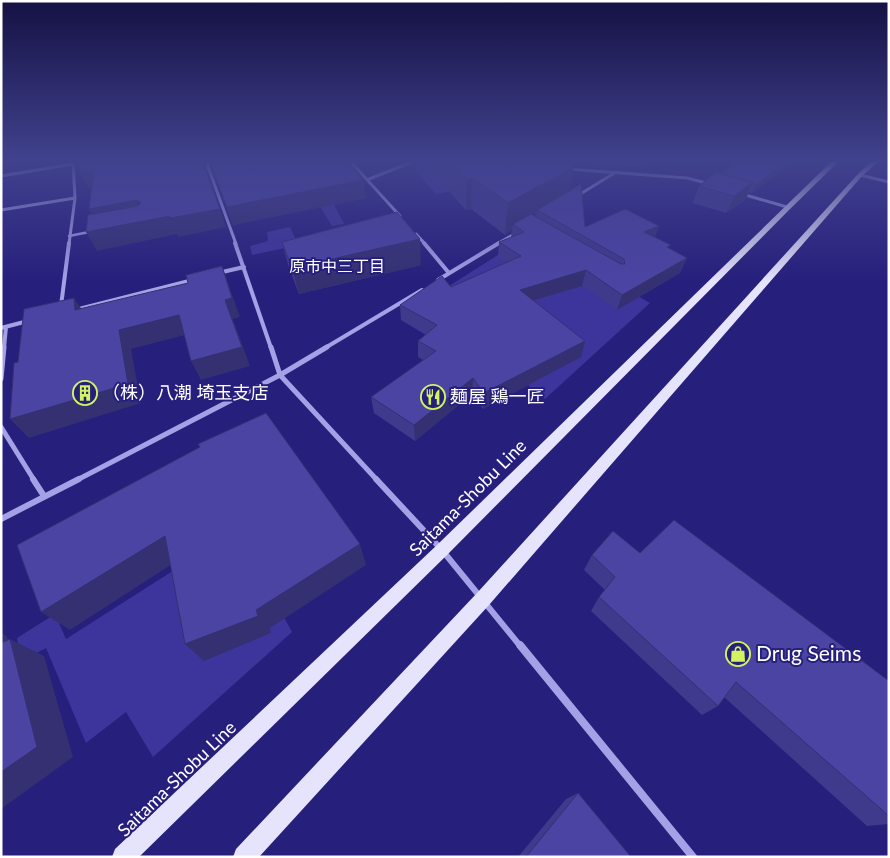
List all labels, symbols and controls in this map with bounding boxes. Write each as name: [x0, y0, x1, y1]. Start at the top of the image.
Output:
district label: 原市中三丁目: [289, 256, 385, 275]
building icon: （株）八潮 埼玉支店: [72, 380, 98, 406]
place label: （株）八潮 埼玉支店: [102, 381, 269, 403]
restaurant icon: 麺屋 鶏一匠: [420, 384, 446, 410]
place label: 麺屋 鶏一匠: [450, 385, 545, 407]
street label: Saitama-Shobu Line: [404, 434, 530, 560]
place label: Drug Seims: [756, 640, 861, 665]
shop icon: Drug Seims: [725, 641, 751, 667]
street label: Saitama-Shobu Line: [112, 716, 240, 841]

